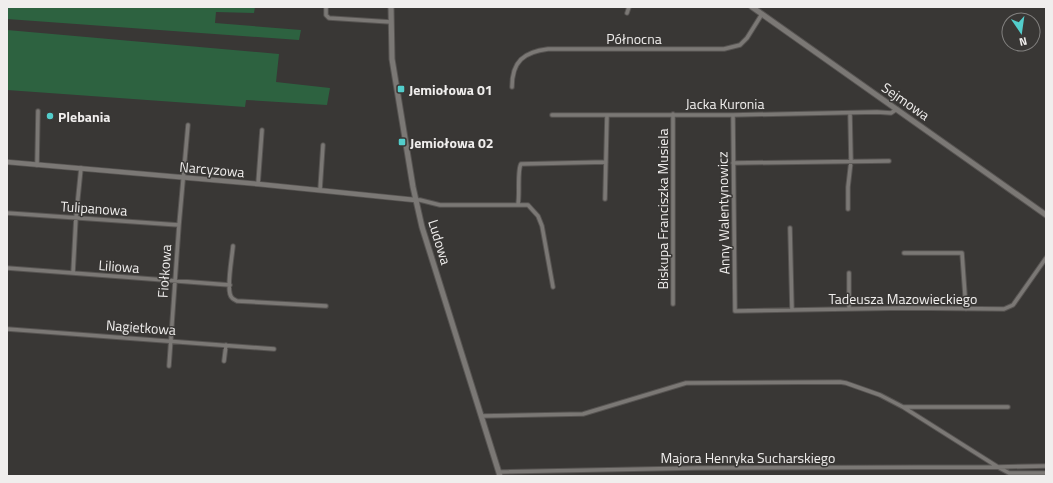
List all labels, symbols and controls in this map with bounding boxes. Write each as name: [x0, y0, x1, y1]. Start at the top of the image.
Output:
north arrow: [1001, 12, 1041, 52]
street label: Północna: [606, 28, 662, 49]
text: N: [1018, 33, 1029, 50]
street label: Sejmowa: [878, 77, 934, 125]
place label: Jemiołowa 01: [409, 79, 493, 100]
marker: Jemiołowa 01: [396, 84, 406, 94]
street label: Jacka Kuronia: [686, 93, 764, 114]
place label: Plebania: [58, 106, 110, 127]
marker: Plebania: [45, 111, 55, 121]
street label: Biskupa Franciszka Musiela: [652, 128, 673, 290]
place label: Jemiołowa 02: [410, 132, 494, 153]
marker: Jemiołowa 02: [397, 137, 407, 147]
street label: Anny Walentynowicz: [711, 151, 735, 275]
street label: Narcyzowa: [179, 156, 245, 182]
street label: Tulipanowa: [60, 195, 128, 221]
street label: Ludowa: [423, 217, 457, 267]
street label: Fiołkowa: [152, 244, 176, 298]
street label: Liliowa: [98, 254, 140, 278]
street label: Tadeusza Mazowieckiego: [829, 288, 977, 309]
street label: Nagietkowa: [105, 314, 177, 340]
street label: Majora Henryka Sucharskiego: [661, 447, 835, 468]

